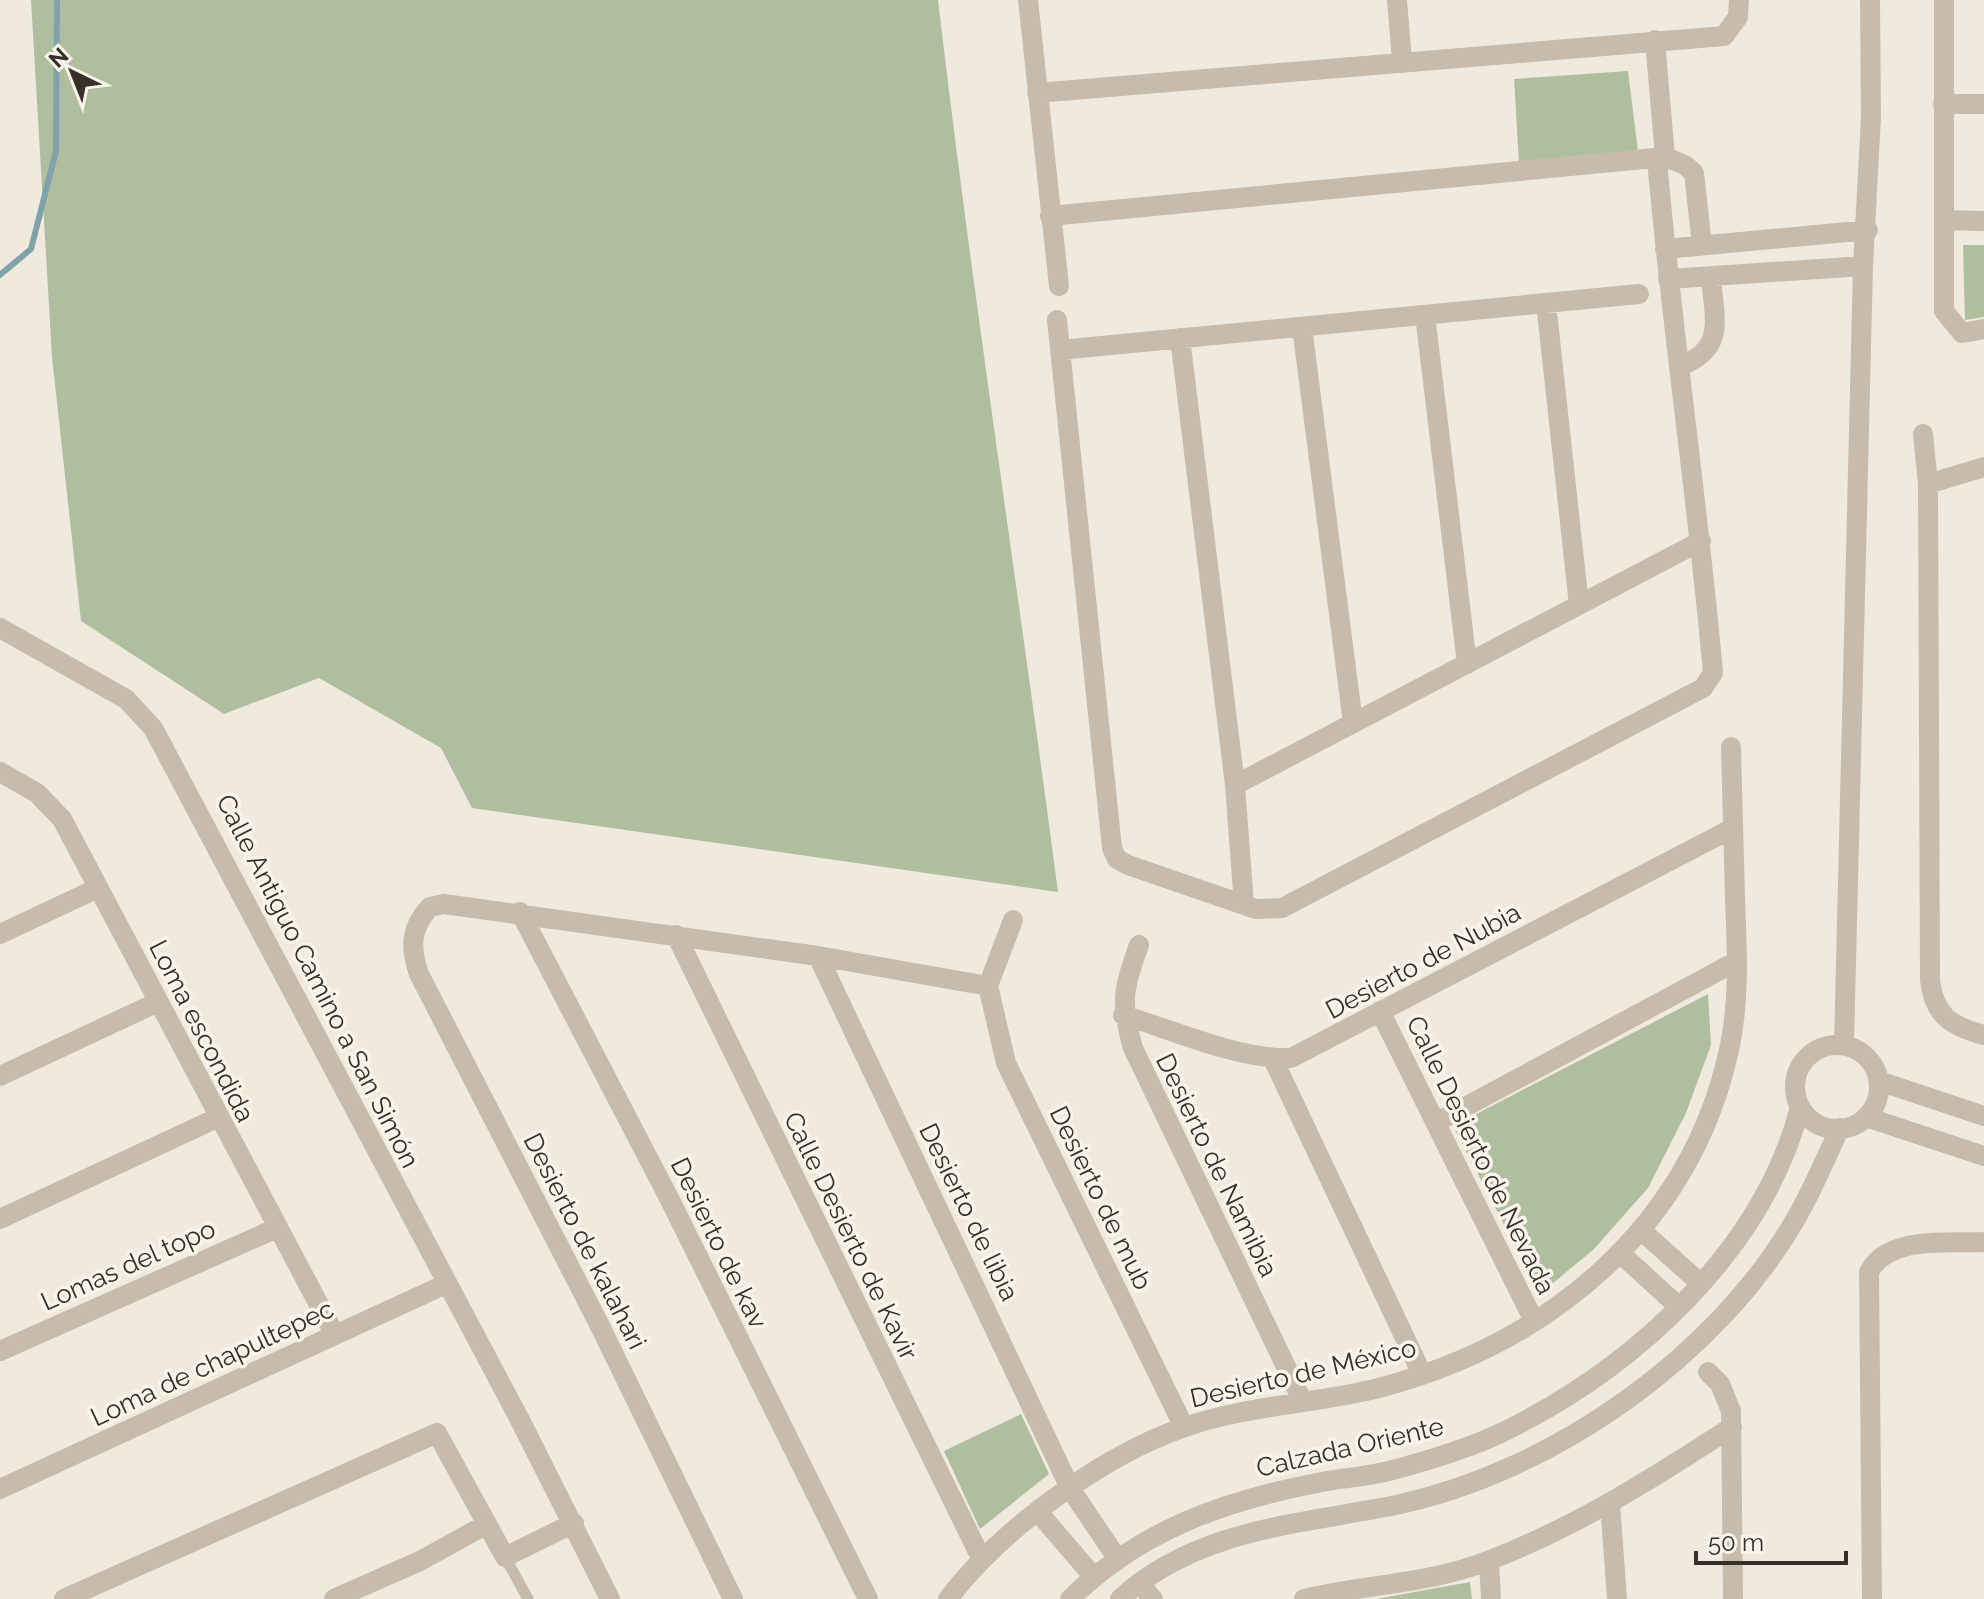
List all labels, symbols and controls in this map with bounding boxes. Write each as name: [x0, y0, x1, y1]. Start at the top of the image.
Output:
north arrow: [32, 32, 112, 112]
text: N: [43, 42, 73, 73]
street label: Calle Antiguo Camino a San Simón: [210, 789, 426, 1173]
street label: Desierto de Nubia: [1320, 897, 1526, 1025]
street label: Loma escondida: [143, 935, 261, 1127]
street label: Calle Desierto de Nevada: [1400, 1011, 1562, 1299]
street label: Desierto de Namibia: [1150, 1048, 1284, 1282]
street label: Desierto de mub: [1044, 1101, 1158, 1295]
street label: Calle Desierto de Kavir: [778, 1107, 924, 1365]
street label: Desierto de libia: [913, 1118, 1025, 1306]
street label: Desierto de kalahari: [518, 1128, 652, 1354]
street label: Desierto de kav: [665, 1153, 773, 1333]
street label: Lomas del topo: [36, 1213, 220, 1317]
street label: Loma de chapultepec: [86, 1293, 338, 1433]
street label: Desierto de México: [1187, 1332, 1419, 1414]
street label: Calzada Oriente: [1253, 1411, 1447, 1483]
scale bar: [1696, 1515, 1846, 1565]
text: 50 m: [1708, 1528, 1764, 1557]

